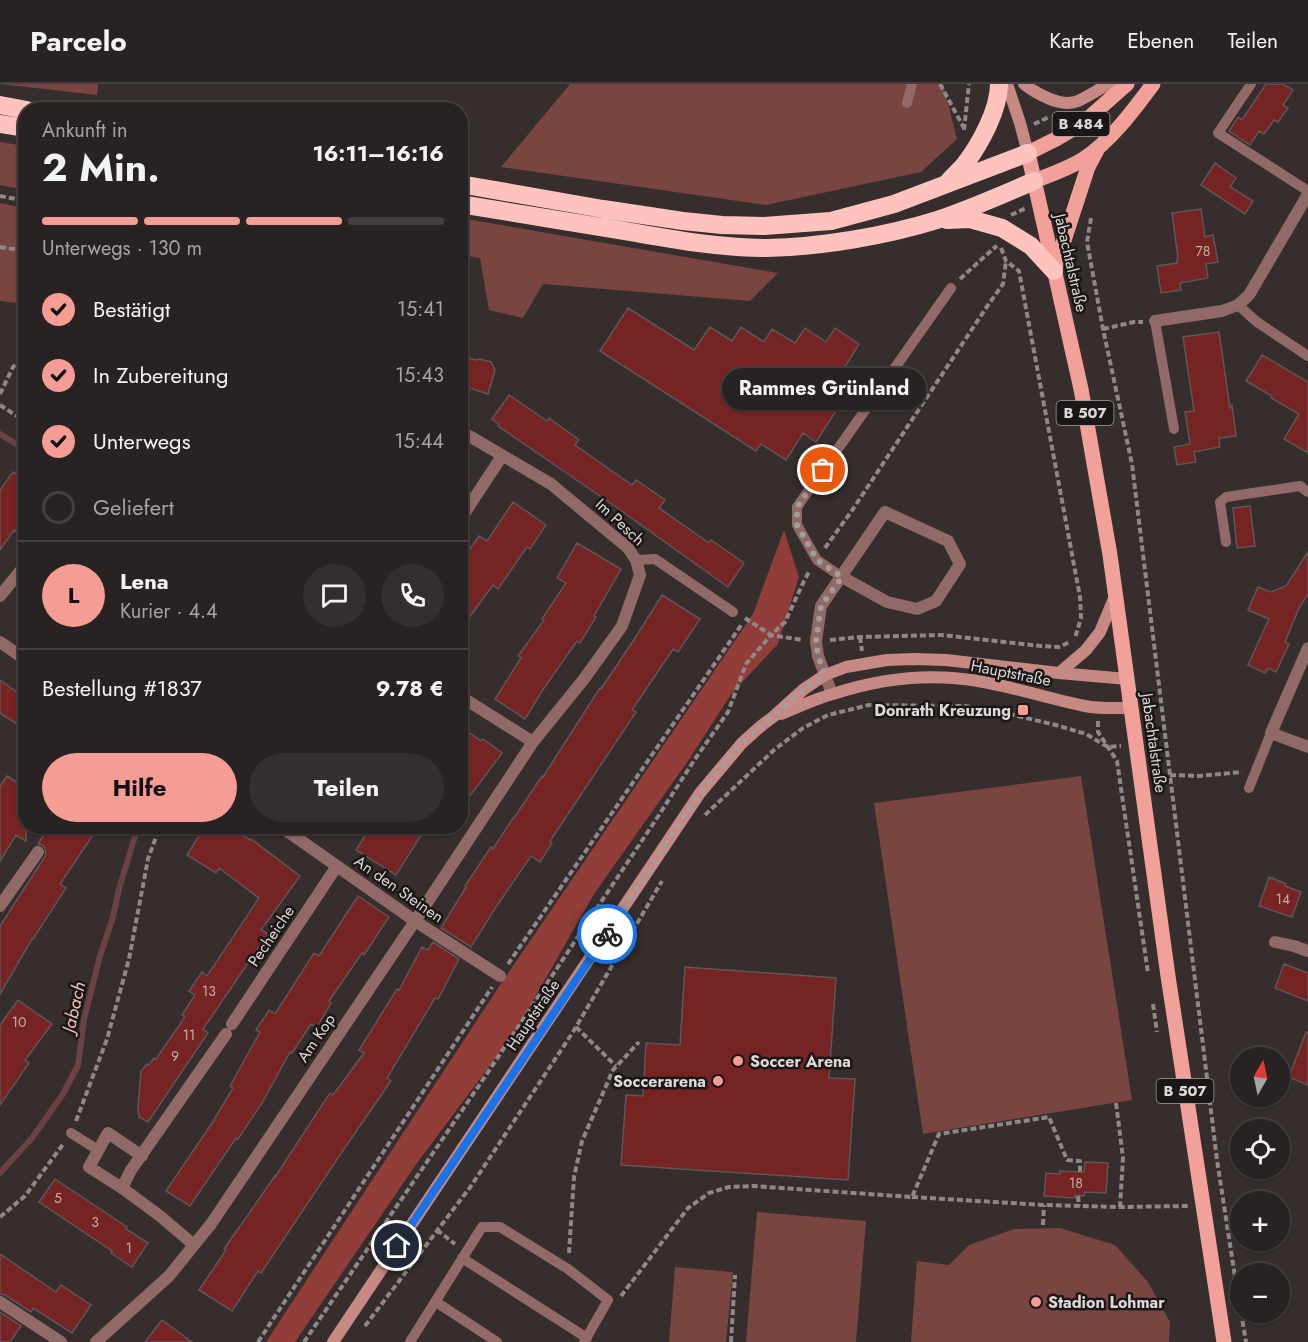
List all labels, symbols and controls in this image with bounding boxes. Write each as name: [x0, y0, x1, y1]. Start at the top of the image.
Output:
text: Parcelo: [30, 21, 127, 62]
text: Karte: [1049, 26, 1094, 56]
text: Ebenen: [1127, 26, 1194, 56]
text: Teilen: [1227, 26, 1278, 56]
road number: B 484: [1052, 112, 1110, 136]
text: Ankunft in: [42, 116, 128, 145]
text: 16:11–16:16: [312, 137, 444, 169]
text: 2 Min.: [42, 139, 160, 196]
street label: Jabachtalstraße: [1048, 210, 1093, 314]
text: Unterwegs · 130 m: [42, 234, 202, 263]
house number: 78: [1196, 241, 1211, 261]
icon: check: [42, 293, 75, 326]
text: Bestätigt: [93, 293, 170, 325]
text: 15:41: [397, 295, 444, 324]
icon: check: [42, 359, 75, 392]
text: In Zubereitung: [93, 359, 228, 391]
text: 15:43: [395, 361, 444, 390]
callout: Rammes Grünland: [721, 368, 925, 410]
text: Rammes Grünland: [739, 374, 909, 403]
road number: B 507: [1056, 401, 1114, 425]
icon: check: [42, 425, 75, 458]
text: Unterwegs: [93, 425, 191, 457]
text: 15:44: [394, 427, 444, 456]
pin: [797, 444, 848, 495]
icon: bag: [806, 453, 839, 486]
text: Geliefert: [93, 491, 174, 523]
street label: Im Pesch: [590, 493, 650, 551]
button: chat: [303, 564, 366, 627]
button: phone: [381, 564, 444, 627]
text: Lena: [120, 565, 169, 597]
text: L: [68, 579, 79, 611]
text: Kurier · 4.4: [120, 597, 218, 626]
street label: Hauptstraße: [969, 654, 1053, 692]
text: Bestellung #1837: [42, 672, 202, 704]
text: 9.78 €: [376, 672, 444, 704]
street label: Jabachtalstraße: [1135, 690, 1172, 794]
place label: Donrath Kreuzung: [874, 699, 1011, 722]
marker: Donrath Kreuzung: [1016, 703, 1030, 717]
button: Hilfe: [42, 753, 237, 822]
button: Teilen: [249, 753, 444, 822]
street label: An den Steinen: [350, 850, 448, 928]
house number: 14: [1276, 889, 1290, 909]
street label: Pecheiche: [242, 901, 300, 971]
courier: [577, 904, 637, 964]
icon: bike: [591, 918, 624, 951]
street label: Hauptstraße: [501, 975, 565, 1055]
water label: Jabach: [55, 979, 92, 1038]
house number: 13: [202, 981, 216, 1001]
street label: Am Kop: [291, 1009, 341, 1067]
house number: 10: [12, 1012, 26, 1032]
house number: 11: [183, 1025, 195, 1045]
house number: 9: [171, 1046, 179, 1066]
north arrow: [1230, 1047, 1290, 1107]
map controls: [1230, 1047, 1290, 1323]
place label: Soccer Arena: [750, 1050, 851, 1073]
marker: Soccer Arena: [731, 1054, 745, 1068]
place label: Soccerarena: [613, 1070, 706, 1093]
marker: Soccerarena: [711, 1074, 725, 1088]
road number: B 507: [1156, 1079, 1214, 1103]
button: locate: [1230, 1119, 1290, 1179]
house number: 18: [1069, 1173, 1083, 1193]
house number: 5: [54, 1188, 62, 1208]
button: +: [1230, 1191, 1290, 1251]
house number: 3: [91, 1212, 99, 1232]
pin: [371, 1220, 422, 1271]
icon: home: [380, 1229, 413, 1262]
house number: 1: [126, 1238, 132, 1258]
button: −: [1230, 1263, 1290, 1323]
place label: Stadion Lohmar: [1048, 1291, 1165, 1314]
marker: Stadion Lohmar: [1029, 1295, 1043, 1309]

